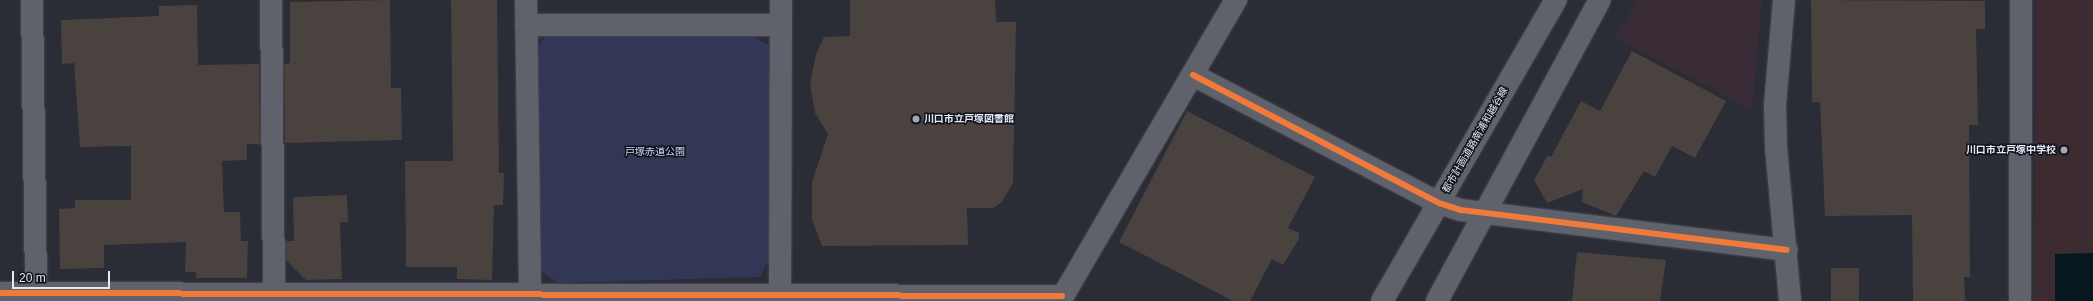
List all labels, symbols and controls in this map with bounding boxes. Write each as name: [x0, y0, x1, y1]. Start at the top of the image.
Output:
street label: 都市計画道路南浦和越谷線: [1440, 85, 1510, 195]
place label: 川口市立戸塚図書館: [924, 113, 1014, 125]
marker: 川口市立戸塚図書館: [911, 114, 921, 124]
place label: 川口市立戸塚中学校: [1966, 144, 2056, 156]
marker: 川口市立戸塚中学校: [2059, 145, 2069, 155]
park label: 戸塚赤道公園: [625, 146, 685, 158]
scale bar: [14, 263, 112, 289]
text: 20 m: [19, 271, 46, 285]

